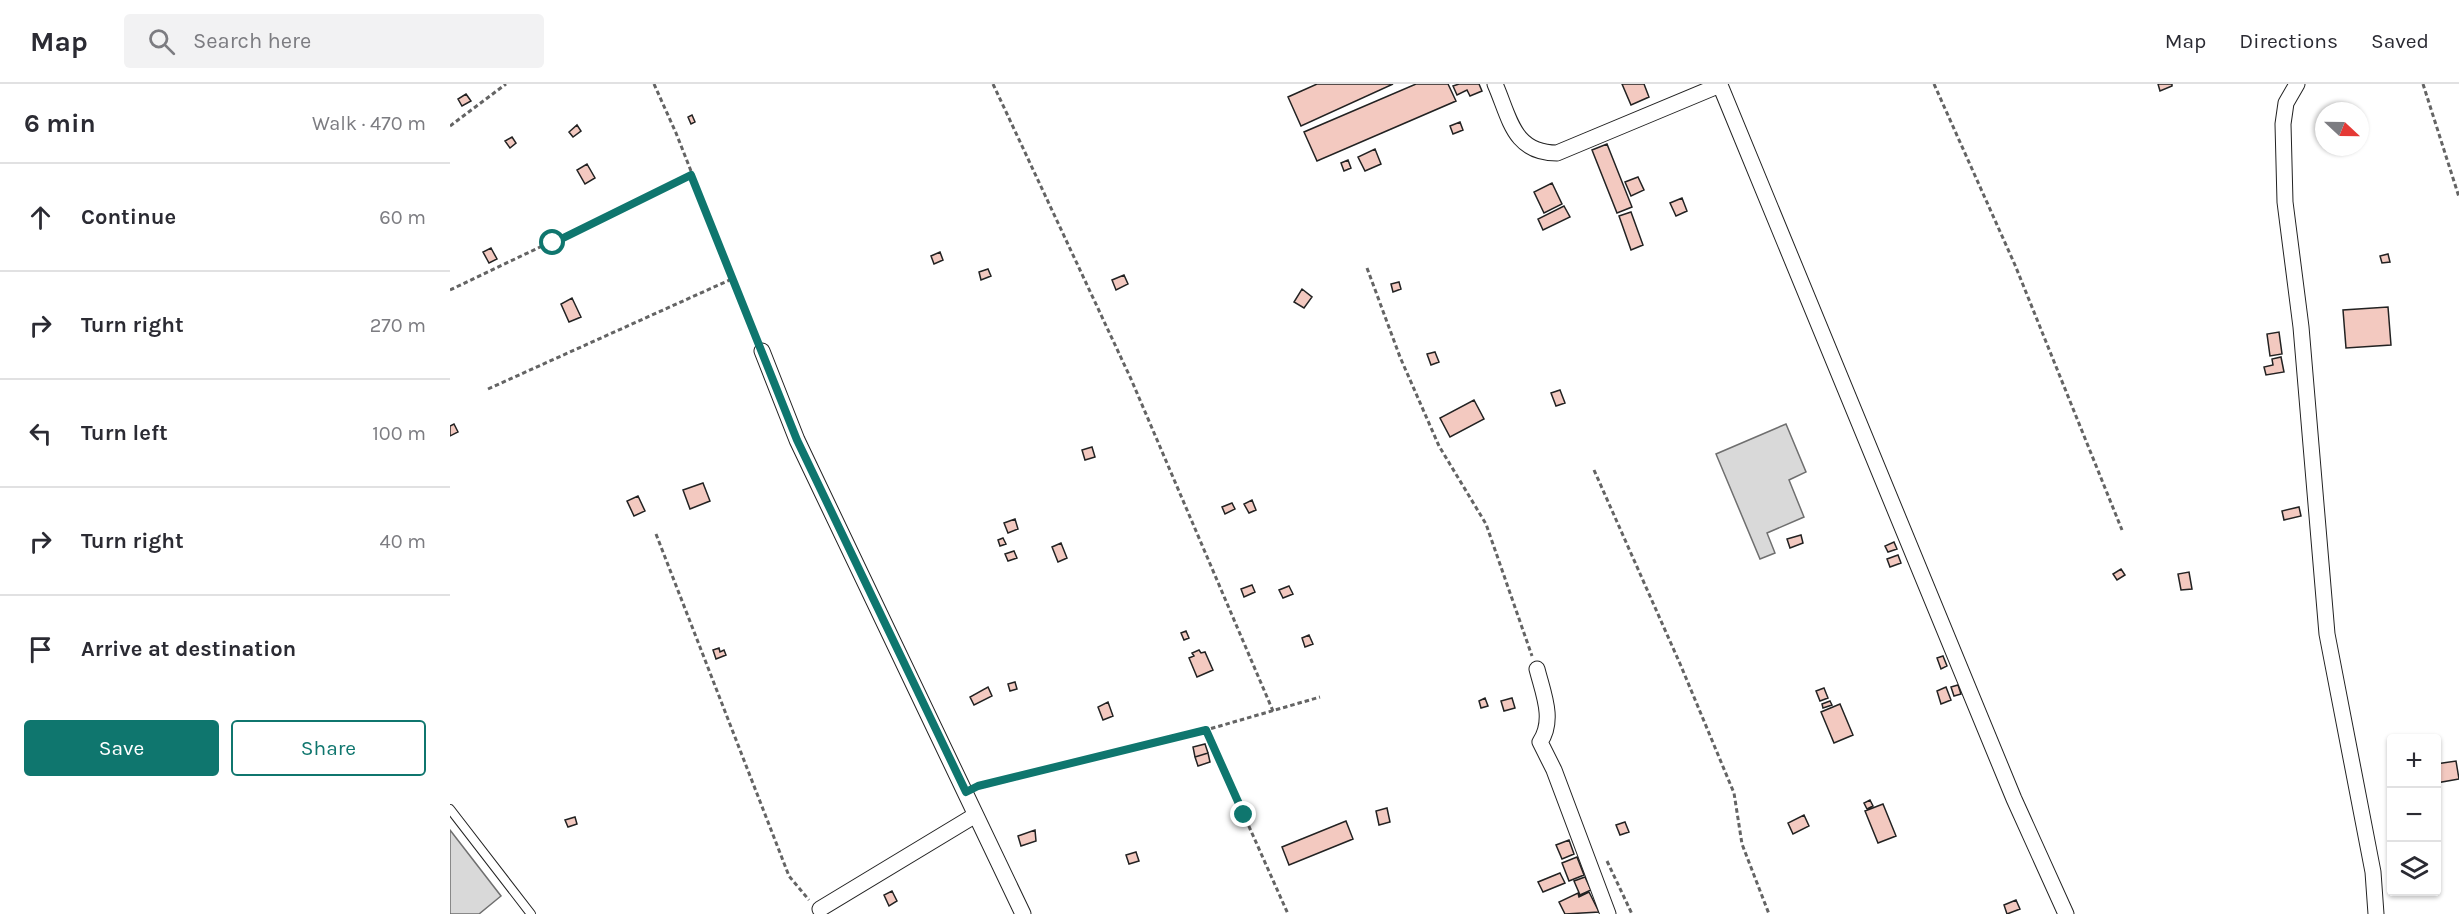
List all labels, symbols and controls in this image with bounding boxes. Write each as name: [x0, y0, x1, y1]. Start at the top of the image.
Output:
search box: [124, 14, 544, 68]
text: Map: [30, 25, 88, 58]
icon: search: [145, 25, 178, 58]
text: Search here: [193, 28, 311, 54]
text: Map: [2165, 29, 2206, 53]
text: Directions: [2239, 29, 2338, 53]
text: Saved: [2371, 29, 2429, 53]
north arrow: [2315, 102, 2369, 156]
text: 6 min: [24, 108, 96, 139]
text: Walk · 470 m: [312, 112, 426, 135]
icon: ahead: [24, 201, 57, 234]
text: Continue: [81, 204, 176, 230]
text: 60 m: [379, 206, 426, 229]
route start: [539, 229, 565, 255]
icon: right: [24, 309, 57, 342]
text: Turn right: [81, 312, 184, 338]
text: 270 m: [370, 314, 426, 337]
icon: left: [24, 417, 57, 450]
text: Turn left: [81, 420, 168, 446]
text: 100 m: [372, 422, 426, 445]
icon: right: [24, 525, 57, 558]
text: Turn right: [81, 528, 184, 554]
text: 40 m: [380, 530, 426, 553]
icon: arrive: [24, 633, 57, 666]
text: Arrive at destination: [81, 636, 296, 662]
button: Save: [24, 720, 219, 776]
button: Share: [231, 720, 426, 776]
map controls: [2387, 734, 2441, 896]
button: +: [2387, 734, 2441, 788]
button: −: [2387, 788, 2441, 842]
route end: [1230, 801, 1256, 827]
button: layers: [2387, 842, 2441, 896]

